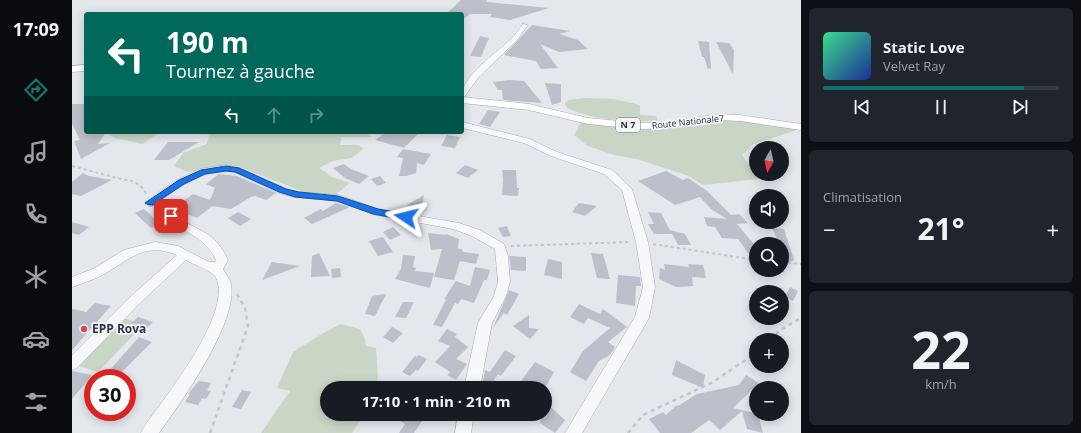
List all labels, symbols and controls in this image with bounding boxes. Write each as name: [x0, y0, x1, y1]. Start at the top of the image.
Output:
text: 17:09: [13, 17, 59, 41]
text: 190 m: [166, 23, 249, 61]
icon: left: [100, 28, 152, 80]
text: Static Love: [883, 37, 965, 57]
text: Velvet Ray: [883, 57, 945, 75]
text: Tournez à gauche: [166, 59, 315, 83]
icon: directions: [22, 76, 50, 104]
icon: previous: [851, 96, 873, 118]
icon: pause: [930, 96, 952, 118]
icon: next: [1009, 96, 1031, 118]
icon: left: [221, 104, 243, 126]
icon: ahead: [263, 104, 285, 126]
icon: right: [305, 104, 327, 126]
street label: Route Nationale7: [651, 111, 725, 132]
road number: N 7: [616, 118, 640, 132]
icon: music: [22, 138, 50, 166]
north arrow: [749, 141, 789, 181]
map controls: [749, 141, 789, 421]
text: Climatisation: [823, 188, 902, 206]
button: sound: [749, 189, 789, 229]
position arrow: [385, 196, 427, 238]
pin: [154, 199, 188, 233]
icon: phone: [22, 200, 50, 228]
icon: arrive: [160, 205, 182, 227]
text: 21°: [917, 208, 965, 249]
text: −: [823, 214, 836, 244]
text: +: [1046, 214, 1059, 244]
button: search: [749, 237, 789, 277]
icon: climate: [22, 263, 50, 291]
button: layers: [749, 285, 789, 325]
text: 22: [911, 313, 971, 384]
place label: EPP Rova: [92, 320, 146, 337]
marker: EPP Rova: [79, 324, 89, 334]
icon: car: [22, 325, 50, 353]
button: +: [749, 333, 789, 373]
speed limit sign: 30: [84, 369, 136, 421]
text: km/h: [925, 375, 957, 393]
button: −: [749, 381, 789, 421]
icon: filters: [22, 388, 50, 416]
text: 17:10 · 1 min · 210 m: [362, 391, 510, 411]

